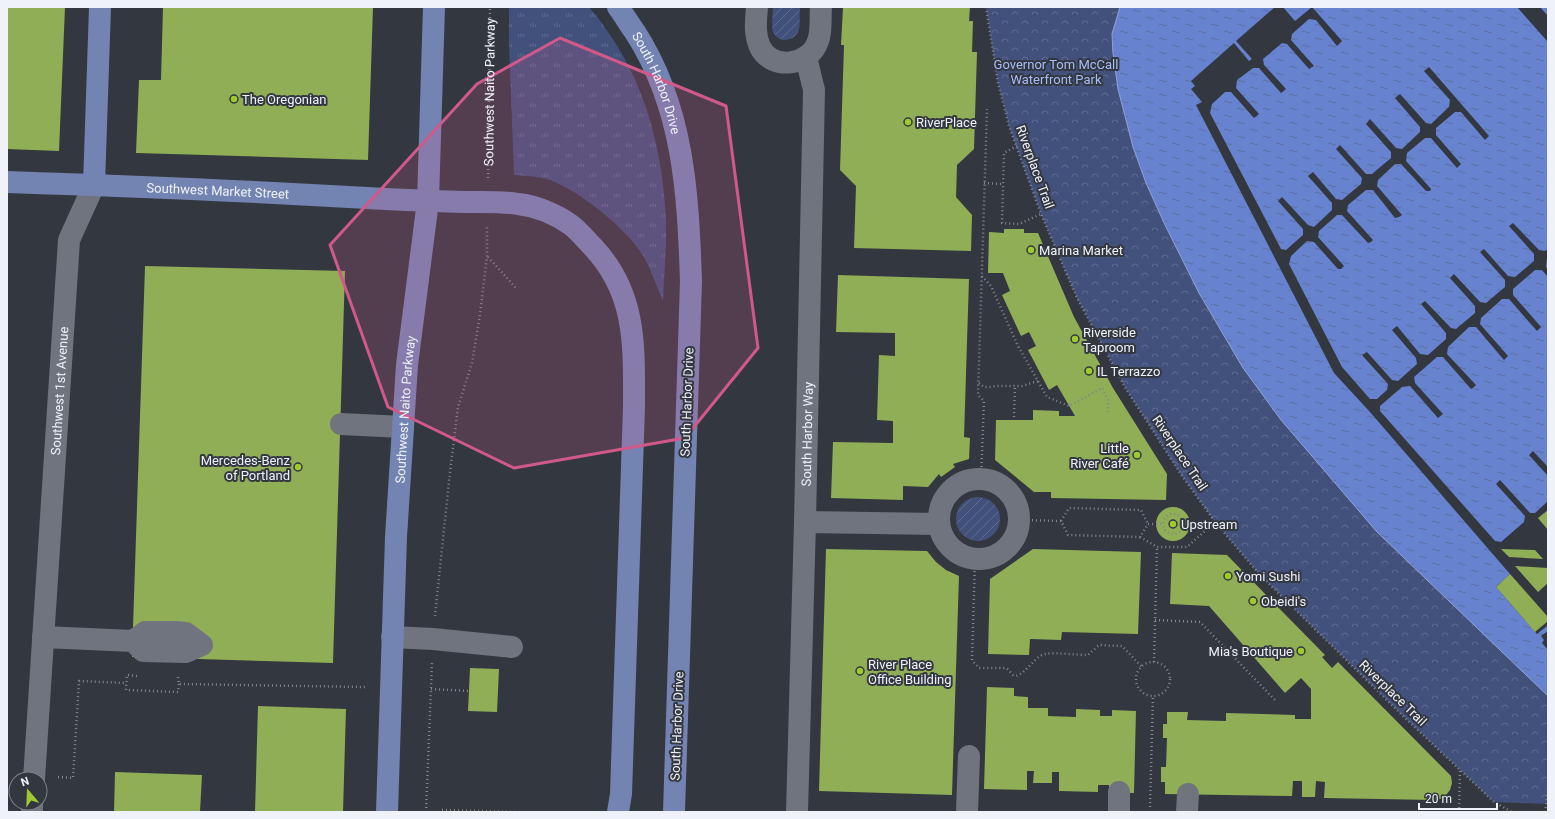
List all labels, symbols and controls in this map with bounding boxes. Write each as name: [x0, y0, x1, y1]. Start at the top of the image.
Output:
street label: Southwest Naito Parkway: [481, 18, 497, 166]
street label: South Harbor Drive: [629, 29, 684, 136]
park label: Governor Tom McCall Waterfront Park: [994, 57, 1118, 87]
place label: The Oregonian: [242, 92, 326, 107]
marker: The Oregonian: [229, 94, 239, 104]
place label: RiverPlace: [916, 115, 977, 130]
marker: RiverPlace: [903, 117, 913, 127]
street label: Riverplace Trail: [1013, 123, 1057, 211]
street label: Southwest Market Street: [146, 180, 289, 201]
place label: Marina Market: [1039, 243, 1123, 258]
marker: Marina Market: [1026, 245, 1036, 255]
place label: Riverside Taproom: [1083, 325, 1136, 355]
street label: Southwest 1st Avenue: [48, 326, 71, 456]
marker: Riverside Taproom: [1070, 334, 1080, 344]
street label: Southwest Naito Parkway: [392, 335, 418, 484]
street label: South Harbor Drive: [678, 347, 696, 457]
place label: IL Terrazzo: [1097, 364, 1160, 379]
marker: IL Terrazzo: [1084, 366, 1094, 376]
street label: South Harbor Way: [798, 382, 815, 487]
street label: Riverplace Trail: [1149, 412, 1211, 494]
place label: Little River Café: [1070, 441, 1129, 471]
marker: Little River Café: [1132, 450, 1142, 460]
place label: Mercedes-Benz of Portland: [201, 453, 291, 483]
marker: Mercedes-Benz of Portland: [293, 462, 303, 472]
place label: Upstream: [1181, 517, 1237, 532]
marker: Upstream: [1168, 519, 1178, 529]
place label: Yomi Sushi: [1236, 569, 1301, 584]
marker: Yomi Sushi: [1223, 571, 1233, 581]
place label: Obeidi's: [1261, 594, 1307, 609]
marker: Obeidi's: [1248, 596, 1258, 606]
place label: Mia's Boutique: [1209, 644, 1293, 659]
marker: Mia's Boutique: [1296, 646, 1306, 656]
place label: River Place Office Building: [868, 657, 952, 687]
street label: Riverplace Trail: [1356, 657, 1430, 729]
marker: River Place Office Building: [855, 666, 865, 676]
street label: South Harbor Drive: [668, 671, 686, 781]
north arrow: [8, 771, 48, 811]
text: N: [19, 775, 31, 789]
scale bar: [1419, 785, 1497, 811]
text: 20 m: [1425, 792, 1452, 806]

